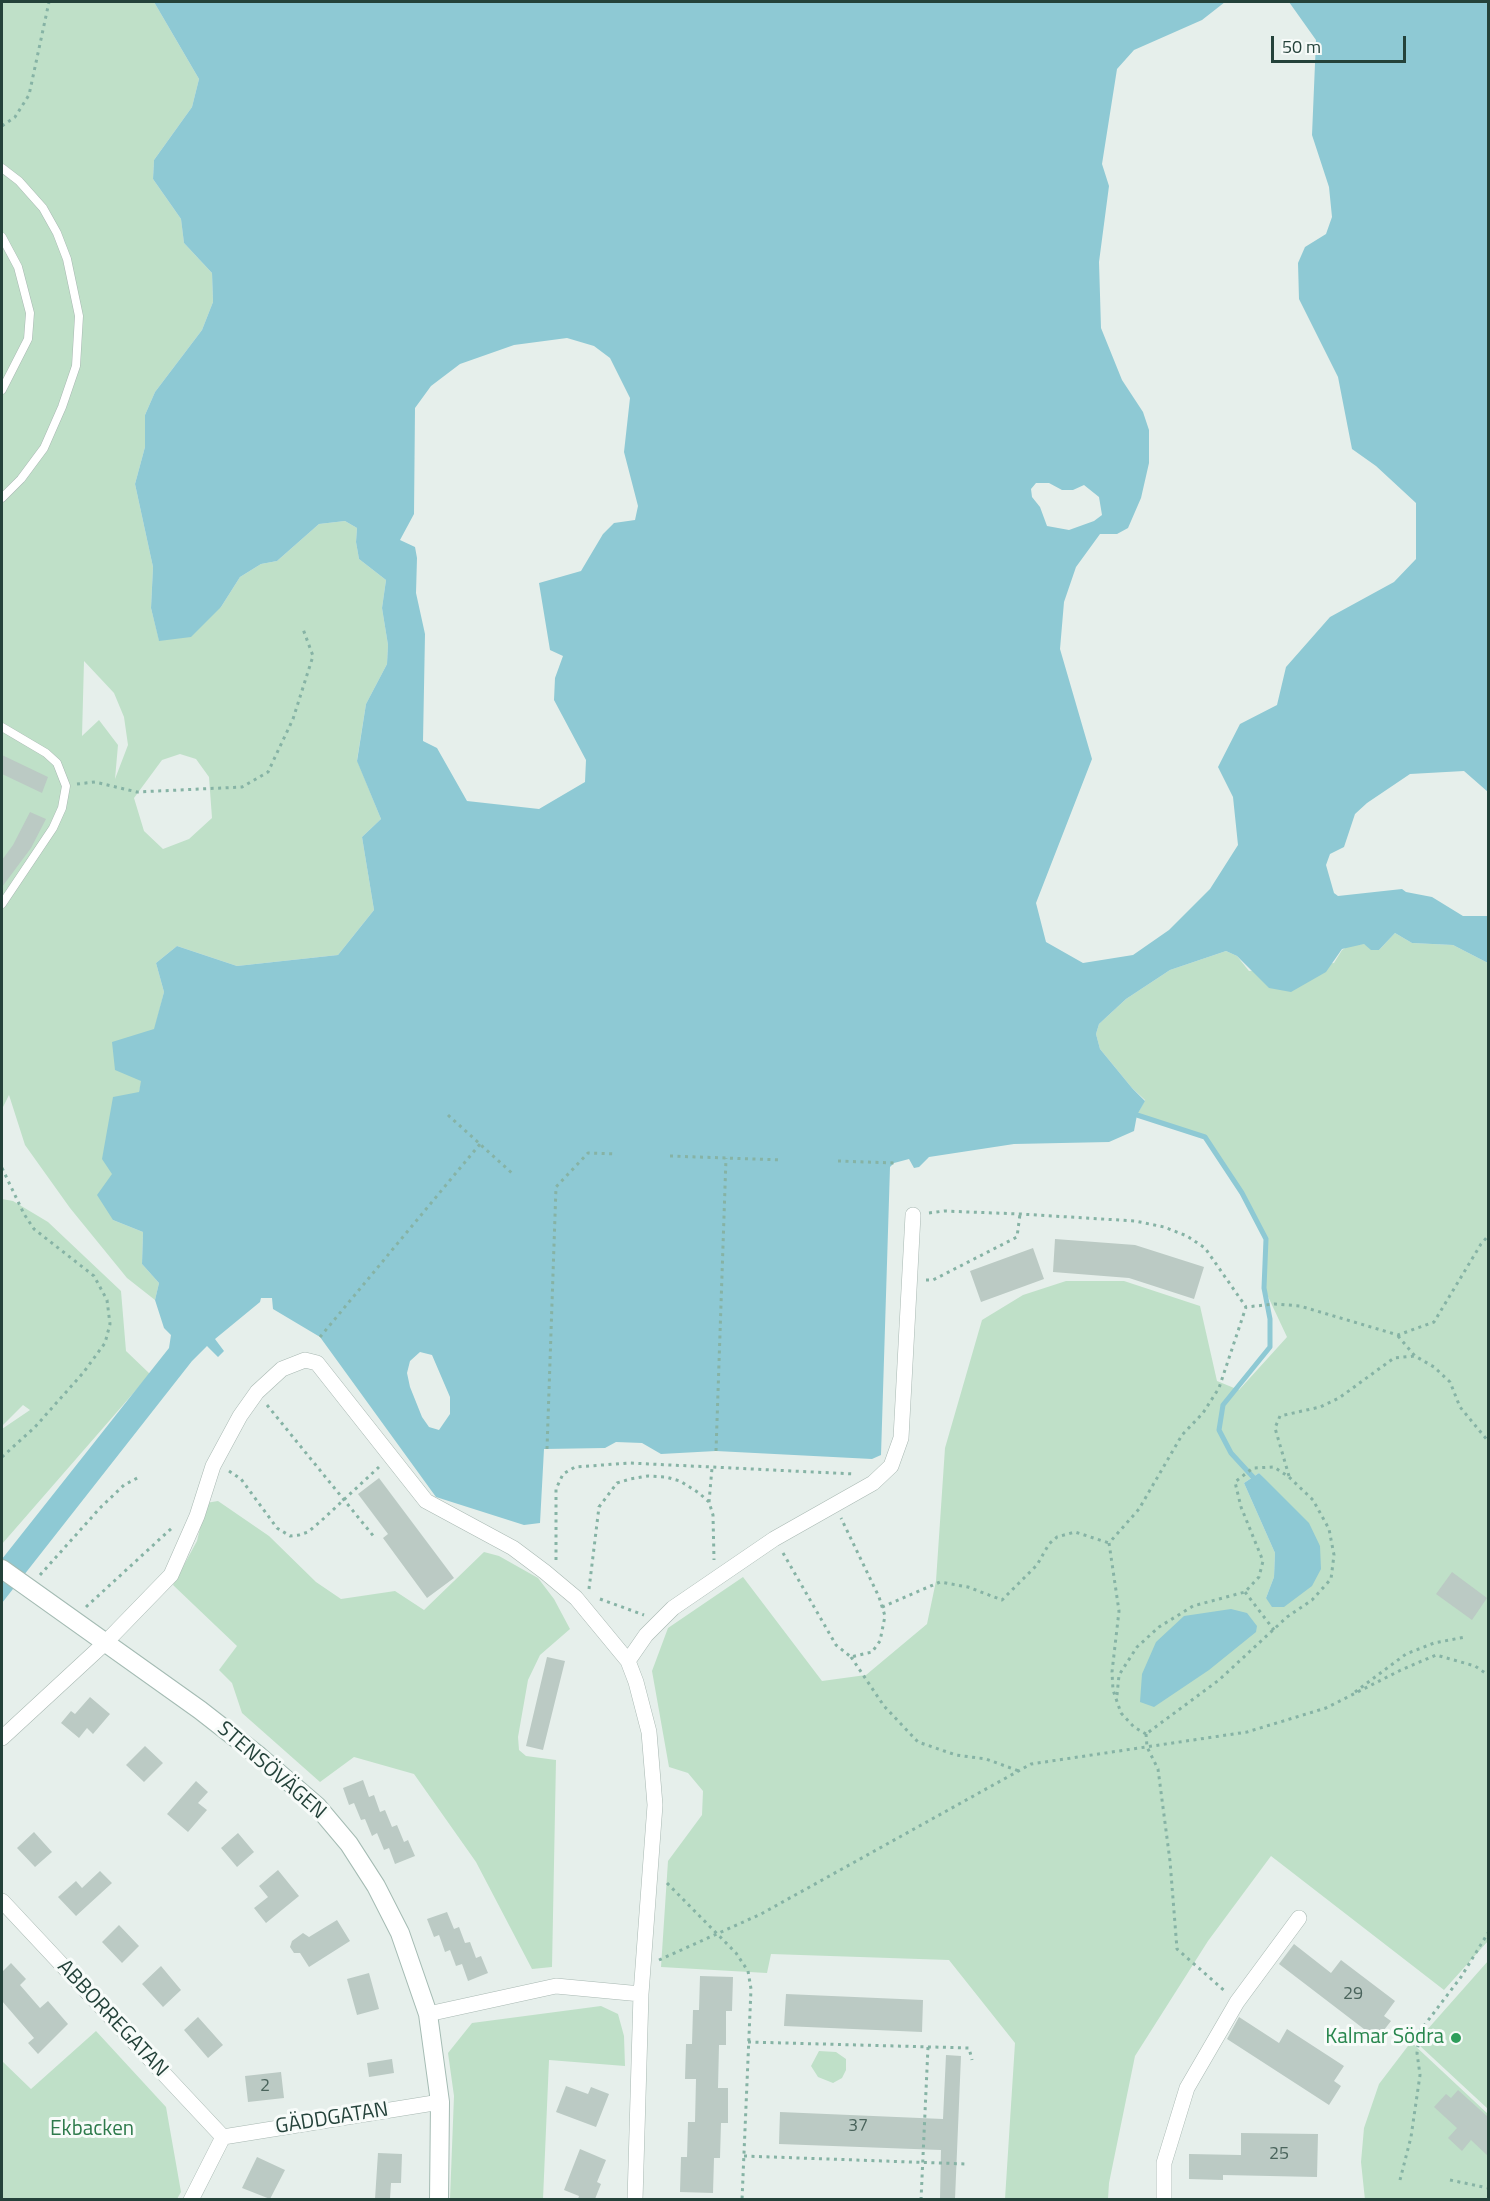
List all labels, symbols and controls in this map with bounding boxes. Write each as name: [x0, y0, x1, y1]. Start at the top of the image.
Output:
scale bar: [1274, 24, 1409, 62]
text: 50 m: [1282, 33, 1321, 60]
street label: STENSÖVÄGEN: [211, 1717, 331, 1825]
street label: ABBORREGATAN: [51, 1955, 173, 2083]
house number: 29: [1343, 1984, 1363, 2006]
place label: Kalmar Södra: [1325, 2025, 1444, 2051]
marker: Kalmar Södra: [1449, 2031, 1463, 2045]
house number: 2: [260, 2076, 270, 2098]
street label: GÄDDGATAN: [274, 2098, 390, 2140]
house number: 37: [848, 2116, 868, 2138]
park label: Ekbacken: [50, 2117, 134, 2143]
house number: 25: [1269, 2144, 1289, 2166]

